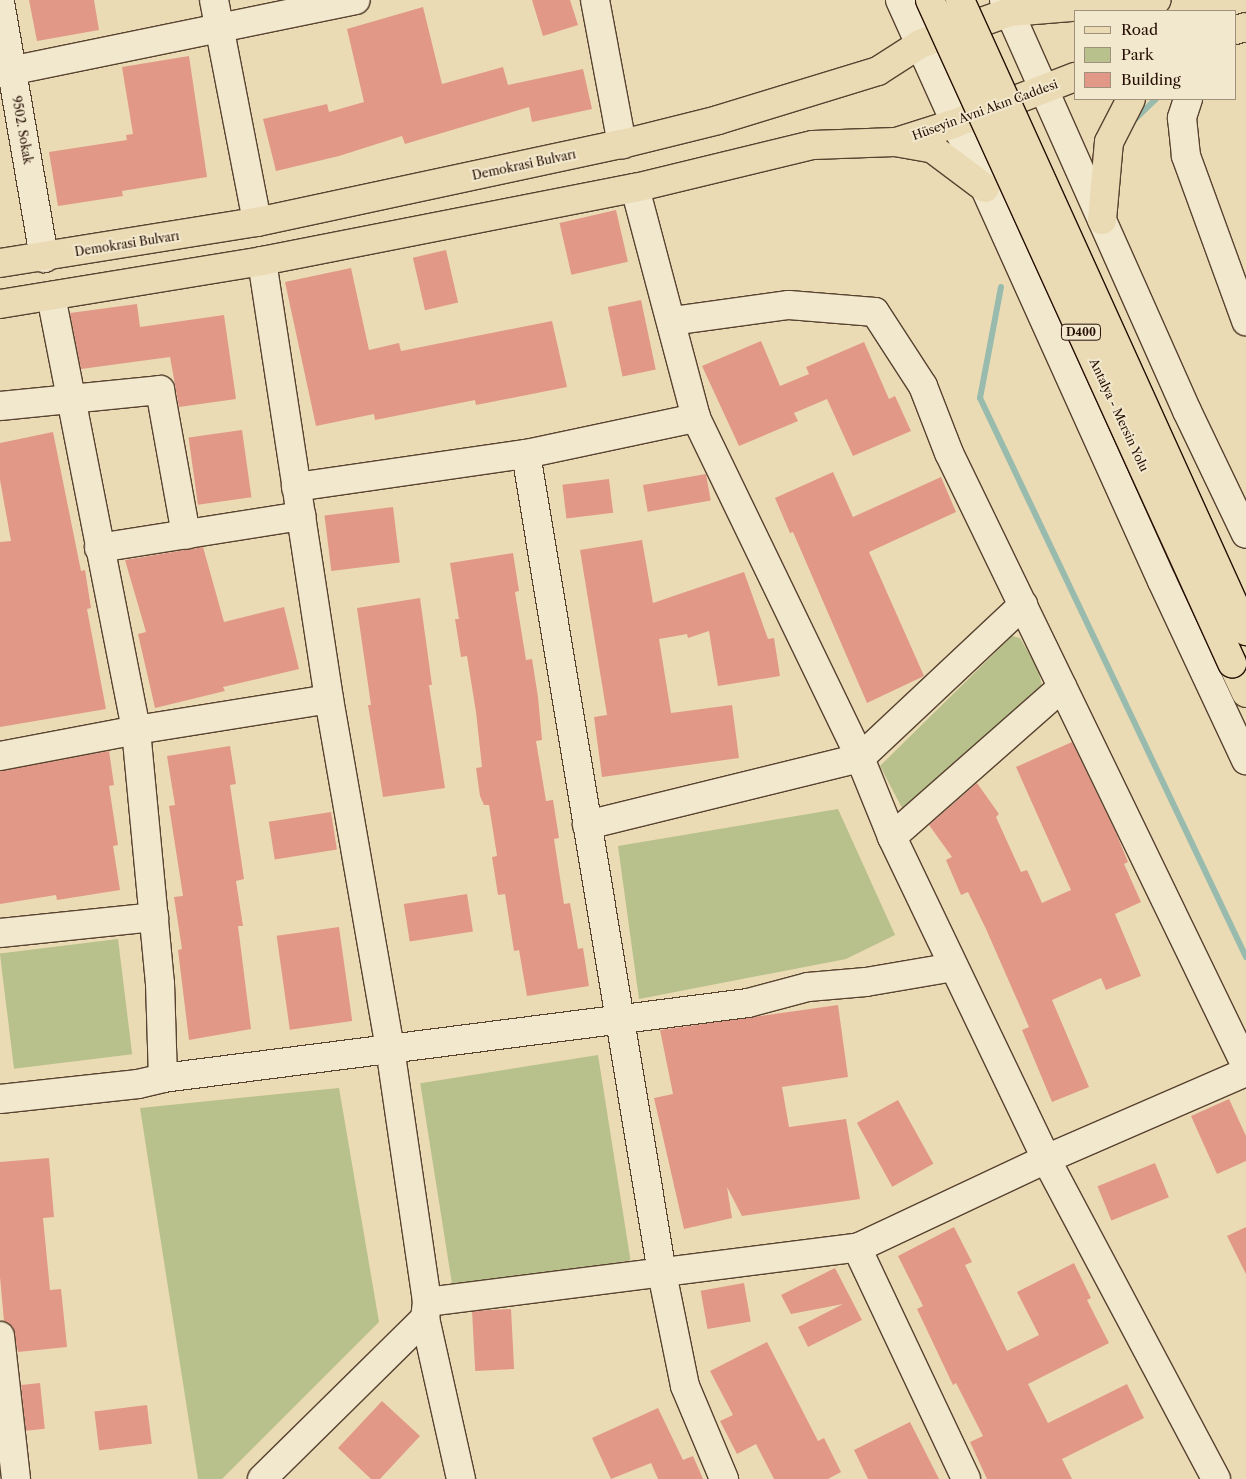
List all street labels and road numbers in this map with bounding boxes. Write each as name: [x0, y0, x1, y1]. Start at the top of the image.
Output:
street label: Hüseyin Avni Akın Caddesi: [910, 77, 1060, 143]
street label: 9502. Sokak: [9, 95, 35, 165]
street label: Demokrasi Bulvarı: [471, 147, 577, 183]
street label: Demokrasi Bulvarı: [74, 229, 180, 259]
road number: D400: [1060, 324, 1102, 341]
street label: Antalya - Mersin Yolu: [1086, 356, 1152, 474]

